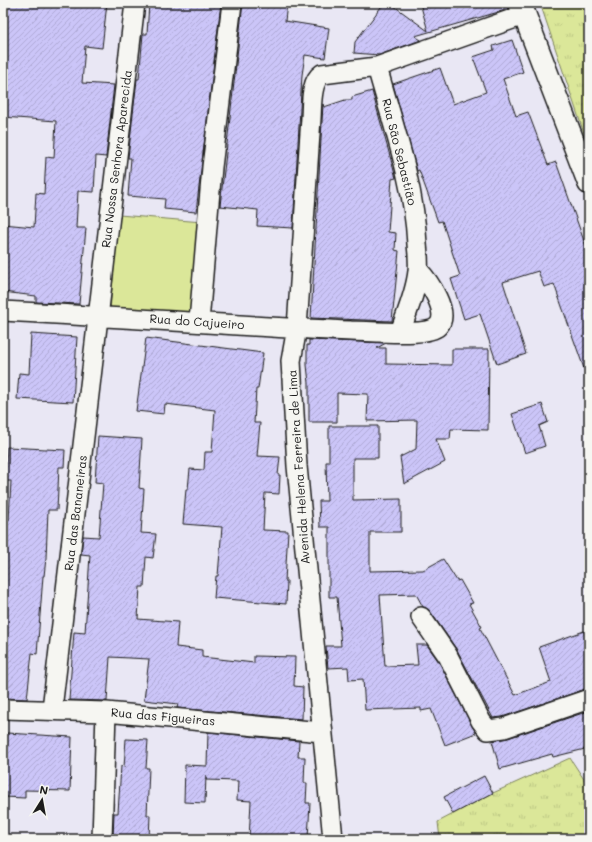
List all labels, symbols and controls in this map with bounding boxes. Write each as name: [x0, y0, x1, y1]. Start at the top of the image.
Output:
street label: Rua Nossa Senhora Aparecida: [97, 69, 135, 249]
street label: Rua São Sebastião: [379, 97, 421, 207]
street label: Rua do Cajueiro: [149, 310, 245, 332]
street label: Avenida Helena Ferreira de Lima: [283, 369, 313, 565]
street label: Rua das Bananeiras: [60, 454, 90, 572]
street label: Rua das Figueiras: [110, 703, 216, 729]
north arrow: [22, 780, 62, 820]
text: N: [38, 782, 50, 798]

